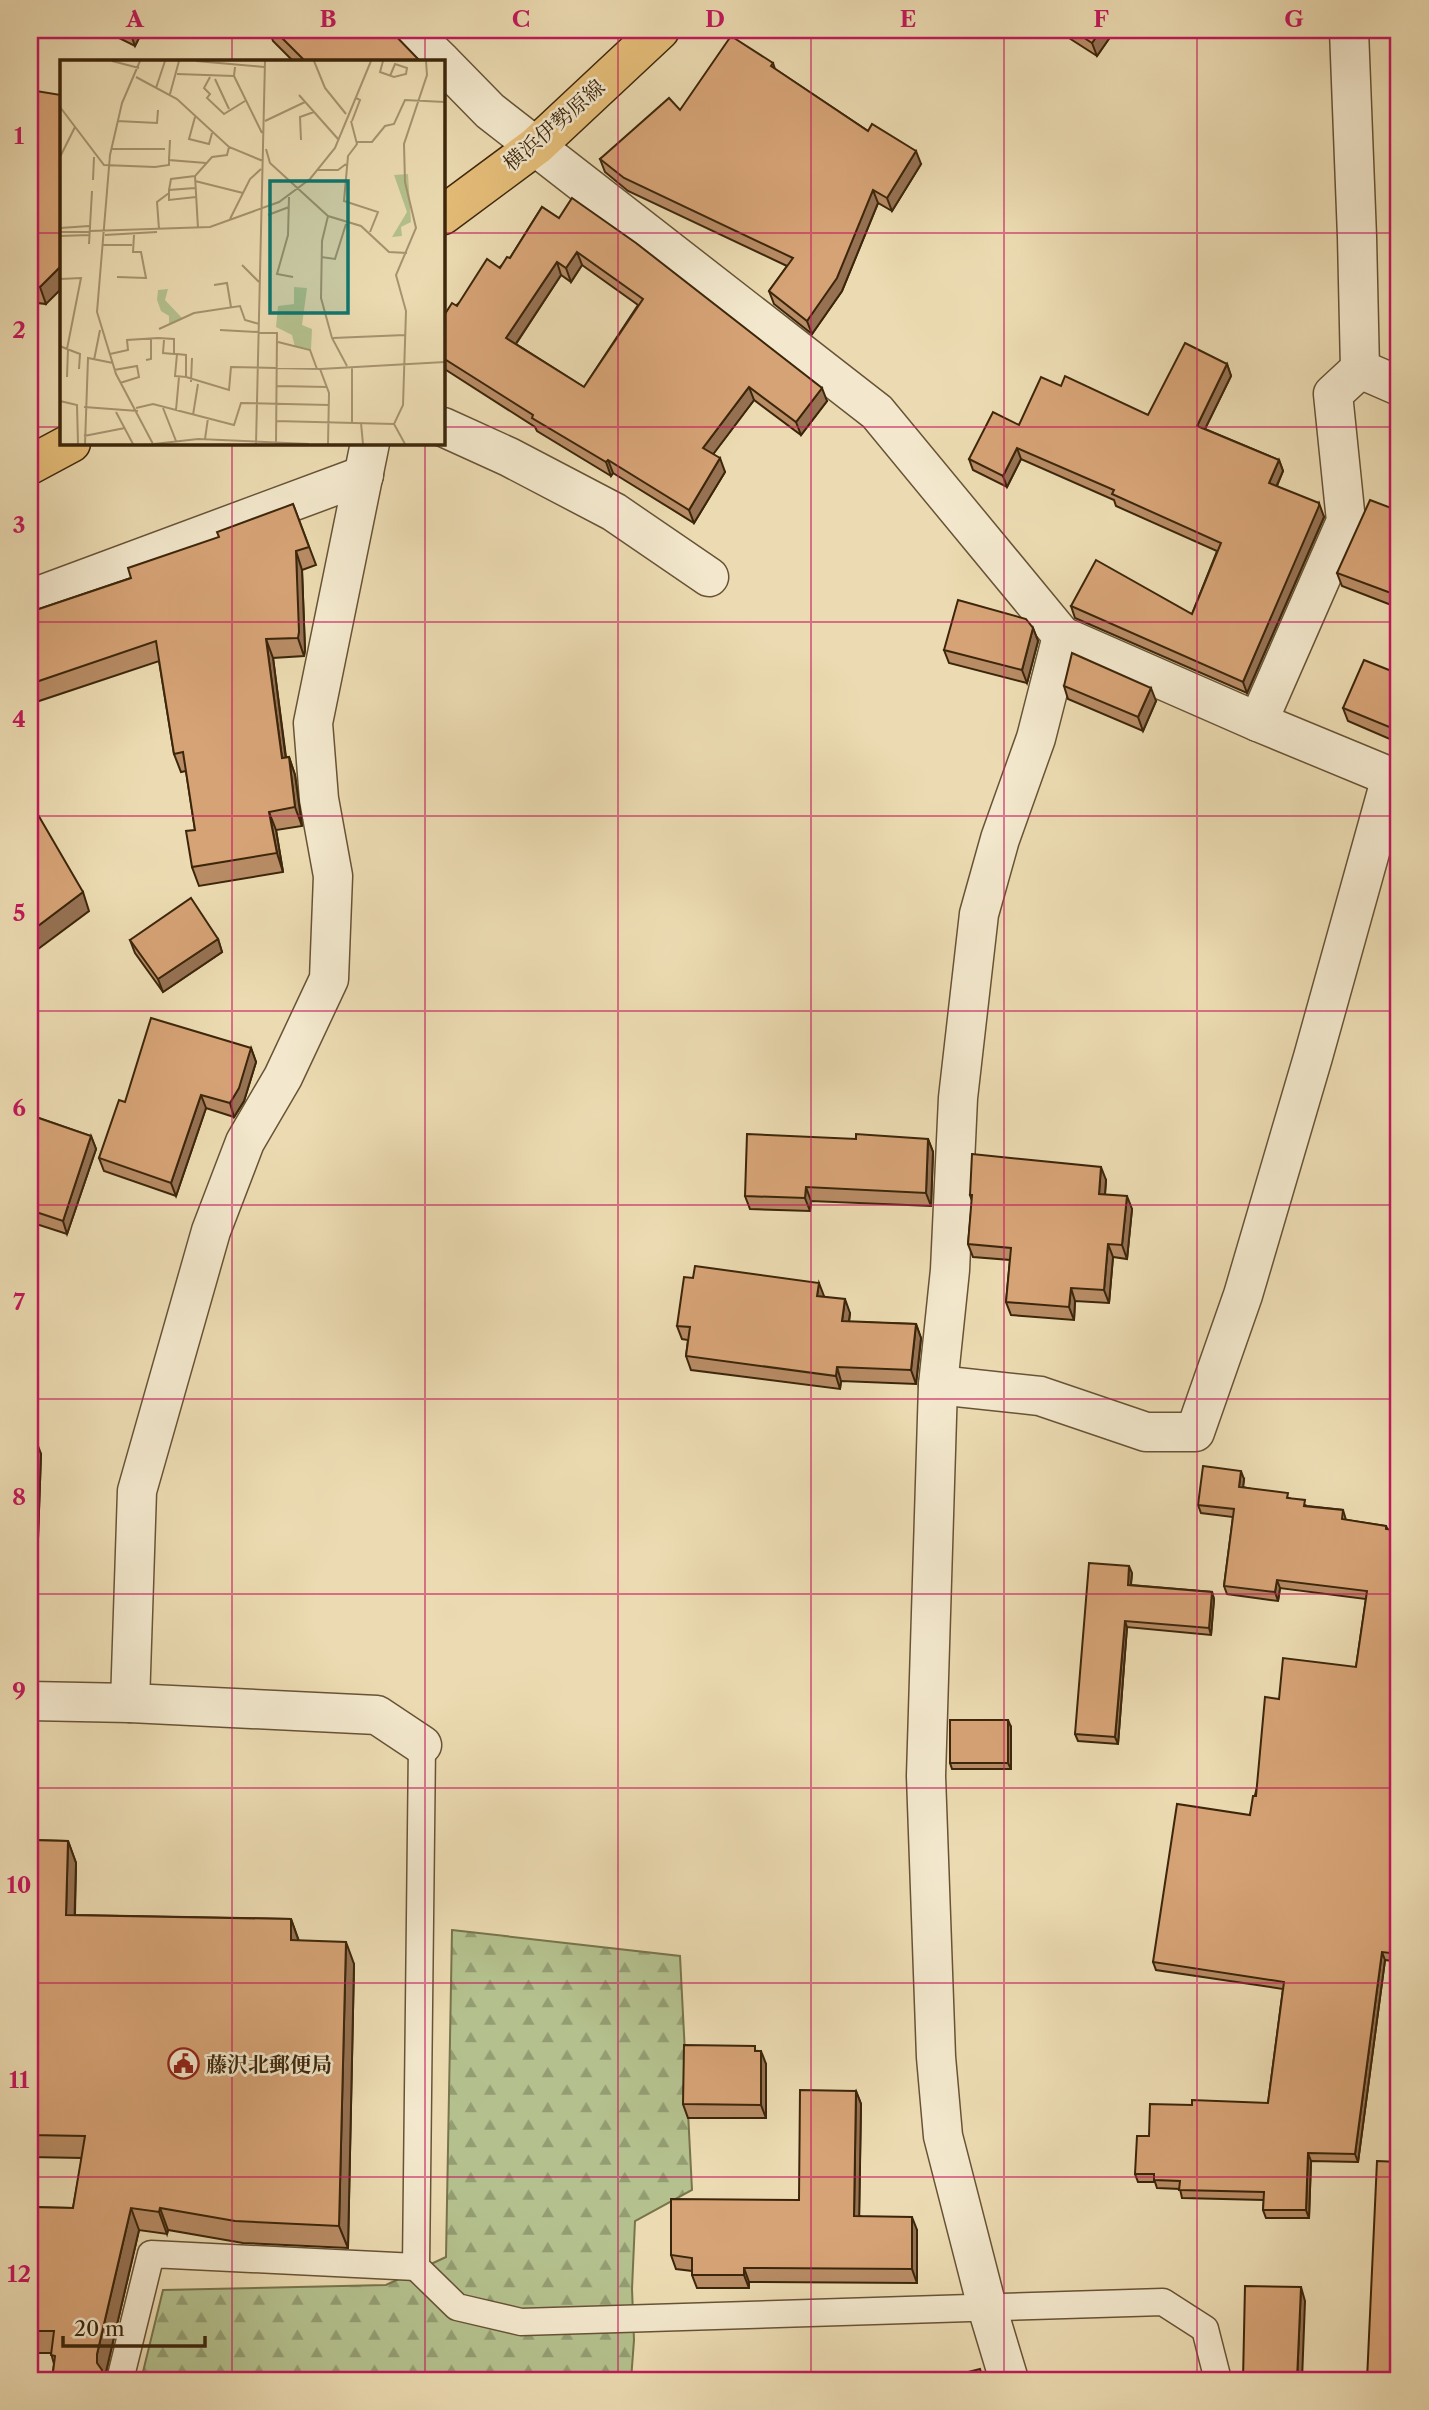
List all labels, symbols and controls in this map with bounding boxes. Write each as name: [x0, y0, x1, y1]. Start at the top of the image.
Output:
text: A: [125, 5, 145, 33]
text: B: [319, 5, 337, 33]
text: C: [512, 5, 530, 33]
text: D: [705, 5, 725, 33]
text: E: [900, 5, 916, 33]
text: F: [1093, 5, 1109, 33]
text: G: [1284, 5, 1304, 33]
inset map: [60, 60, 444, 444]
street label: 横浜伊勢原線: [498, 74, 610, 176]
text: 1: [14, 122, 25, 150]
text: 2: [12, 316, 26, 344]
text: 3: [13, 511, 26, 539]
text: 4: [12, 705, 26, 733]
text: 5: [13, 899, 25, 927]
text: 6: [12, 1094, 26, 1122]
text: 7: [13, 1288, 25, 1316]
text: 8: [12, 1483, 26, 1511]
text: 9: [12, 1677, 26, 1705]
text: 10: [7, 1871, 31, 1899]
public building icon: 藤沢北郵便局: [166, 2047, 200, 2081]
place label: 藤沢北郵便局: [206, 2052, 332, 2077]
text: 11: [9, 2066, 30, 2094]
text: 12: [7, 2260, 31, 2288]
scale bar: [63, 2305, 205, 2349]
text: 20 m: [74, 2316, 125, 2341]

